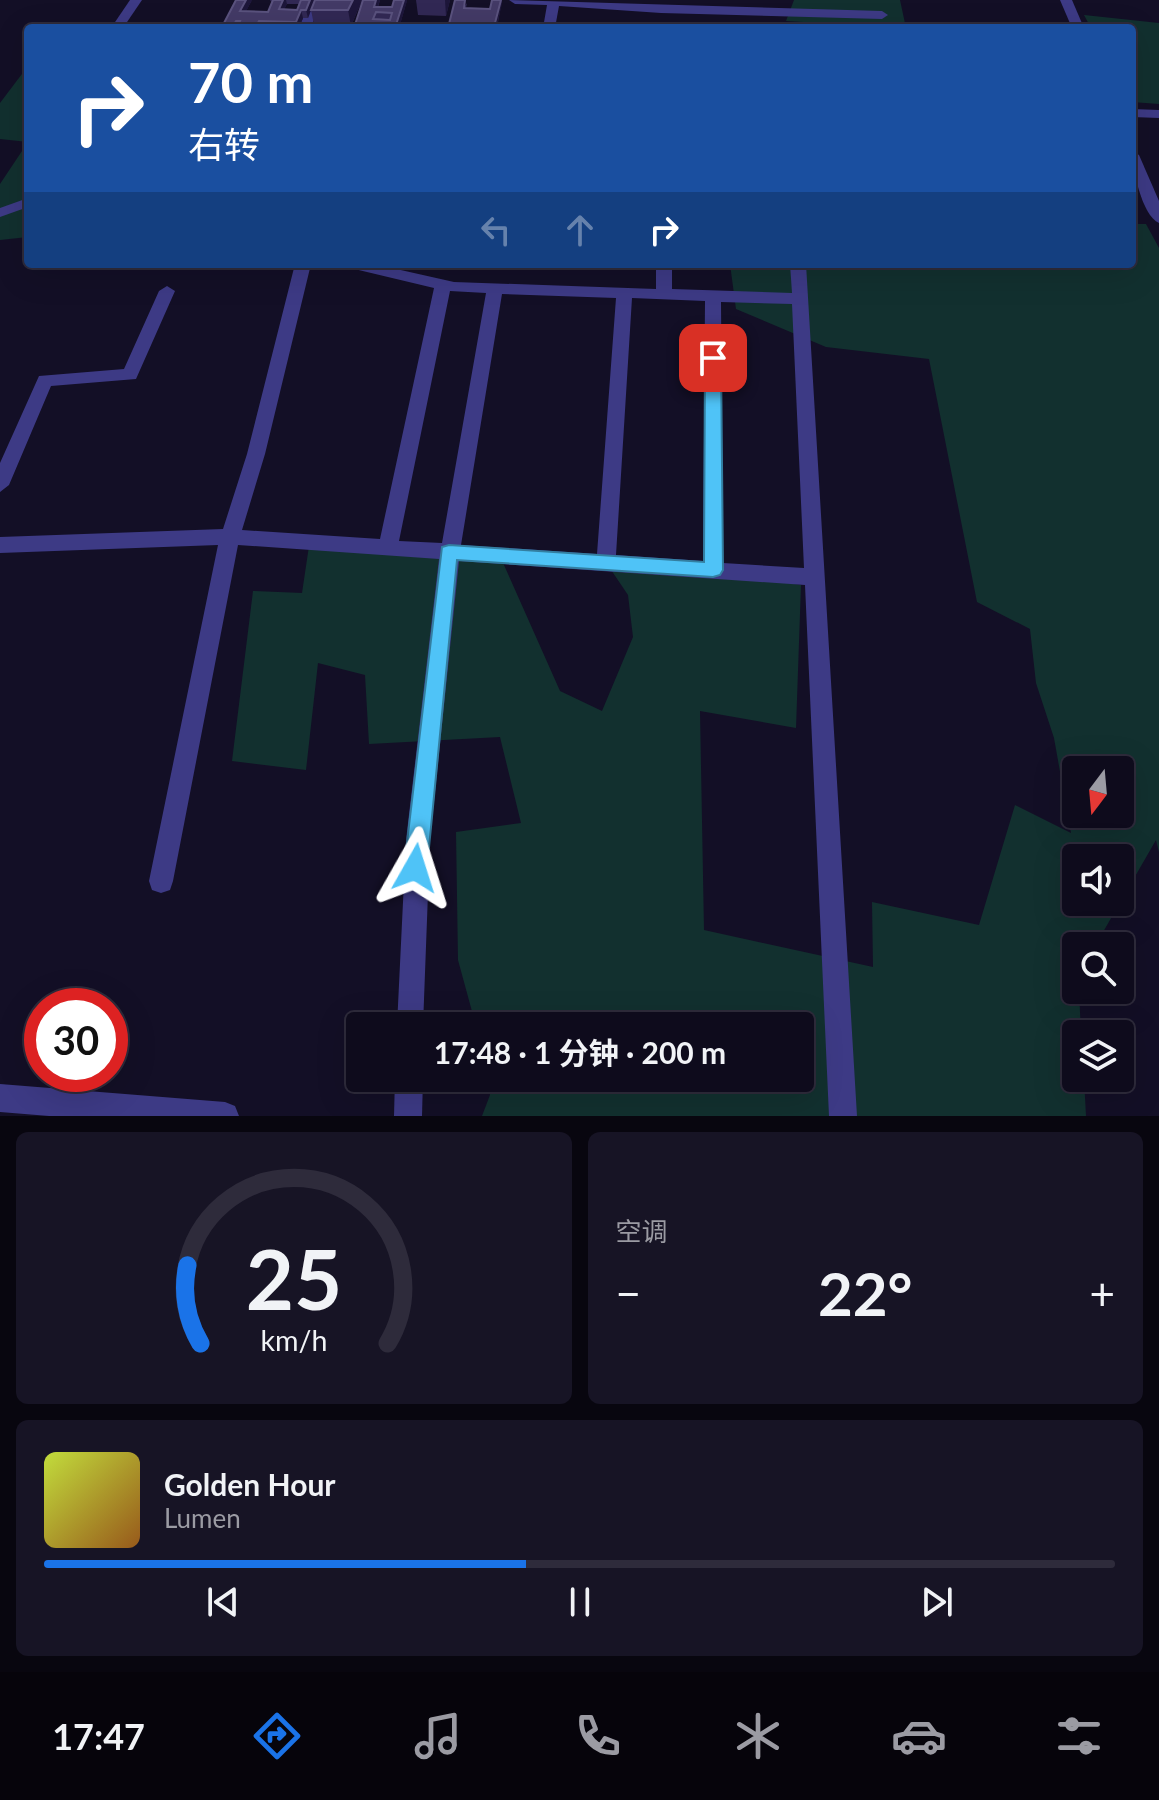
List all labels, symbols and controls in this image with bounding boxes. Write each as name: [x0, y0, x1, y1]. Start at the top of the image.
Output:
text: 70 m: [188, 48, 313, 115]
icon: right: [56, 56, 160, 160]
text: 右转: [188, 122, 260, 166]
icon: left: [474, 208, 518, 252]
icon: ahead: [558, 208, 602, 252]
icon: right: [642, 208, 686, 252]
pin: [679, 324, 747, 392]
icon: arrive: [691, 336, 735, 380]
north arrow: [1062, 756, 1134, 828]
map controls: [1062, 756, 1134, 1092]
position arrow: [373, 826, 457, 910]
button: sound: [1062, 844, 1134, 916]
button: search: [1062, 932, 1134, 1004]
speed limit sign: 30: [24, 988, 128, 1092]
button: layers: [1062, 1020, 1134, 1092]
text: 17:48 · 1 分钟 · 200 m: [434, 1034, 726, 1070]
text: 空调: [616, 1215, 668, 1247]
text: 25: [246, 1228, 342, 1328]
text: 22°: [818, 1257, 913, 1329]
text: −: [616, 1267, 641, 1319]
text: +: [1089, 1267, 1115, 1319]
text: km/h: [260, 1323, 327, 1357]
text: Golden Hour: [164, 1466, 336, 1502]
text: Lumen: [164, 1502, 241, 1534]
icon: previous: [201, 1580, 245, 1624]
icon: pause: [558, 1580, 602, 1624]
icon: next: [915, 1580, 959, 1624]
icon: directions: [249, 1708, 305, 1764]
icon: music: [410, 1708, 466, 1764]
icon: phone: [570, 1708, 626, 1764]
icon: climate: [730, 1708, 786, 1764]
icon: car: [891, 1708, 947, 1764]
icon: filters: [1051, 1708, 1107, 1764]
text: 17:47: [52, 1714, 145, 1758]

